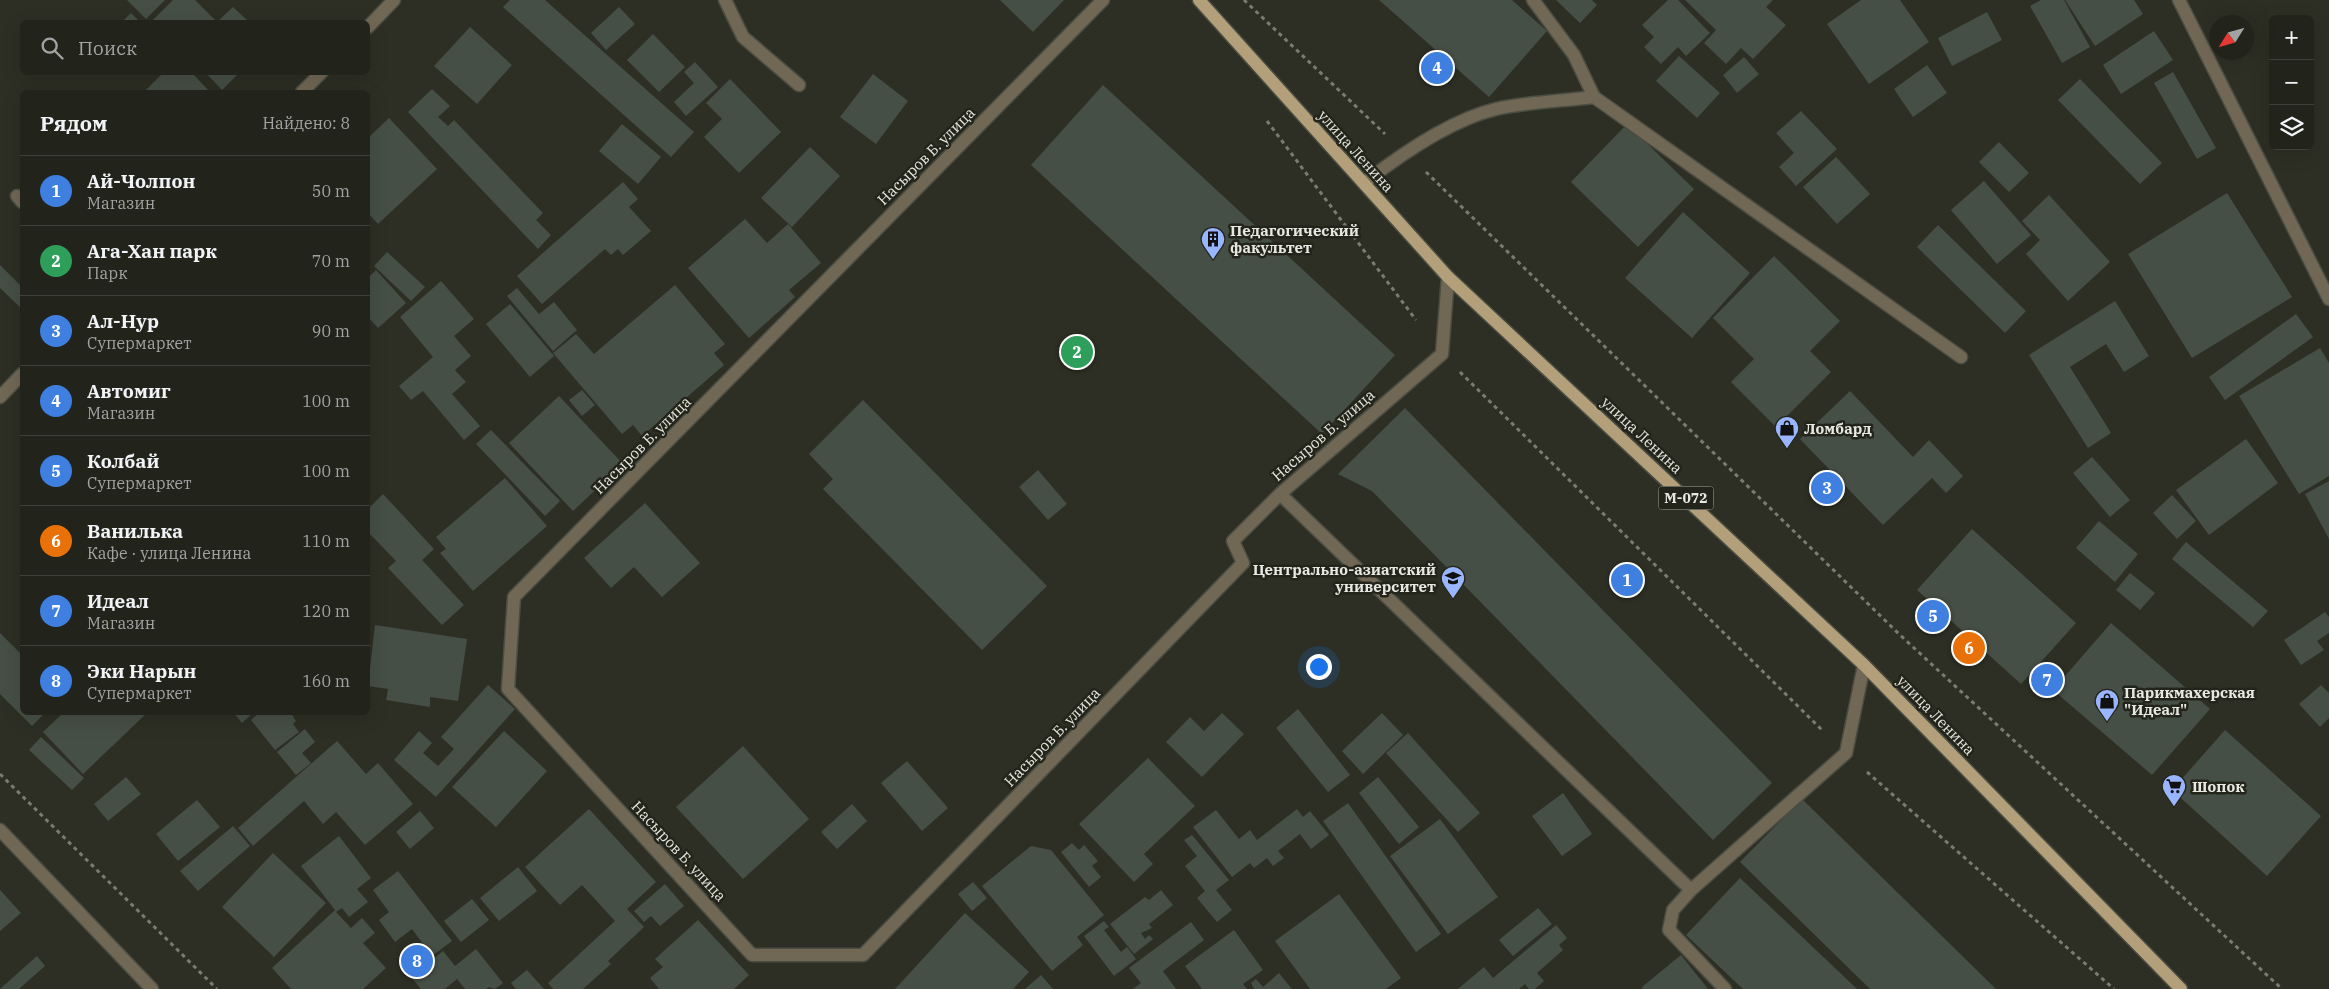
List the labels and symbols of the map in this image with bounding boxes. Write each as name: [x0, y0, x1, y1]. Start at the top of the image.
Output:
north arrow: [2209, 15, 2254, 60]
pin: 4: [1421, 49, 1453, 87]
street label: Насыров Б. улица: [873, 103, 979, 209]
street label: улица Ленина: [1314, 106, 1398, 196]
place label: Педагогический факультет: [1230, 221, 1359, 257]
building icon: Педагогический факультет: [1200, 226, 1226, 260]
pin: 2: [1061, 333, 1093, 371]
street label: Насыров Б. улица: [1268, 385, 1378, 485]
street label: Насыров Б. улица: [589, 392, 695, 498]
street label: улица Ленина: [1597, 393, 1687, 477]
shop icon: Ломбард: [1774, 415, 1800, 449]
place label: Ломбард: [1804, 419, 1872, 438]
pin: 3: [1811, 469, 1843, 507]
road number: М-072: [1658, 486, 1714, 509]
place label: Центрально-азиатский университет: [1253, 560, 1436, 596]
pin: 1: [1611, 561, 1643, 599]
school or university icon: Центрально-азиатский университет: [1440, 565, 1466, 599]
pin: 5: [1917, 597, 1949, 635]
pin: 6: [1953, 629, 1985, 667]
your location: [1306, 654, 1332, 680]
pin: 7: [2031, 661, 2063, 699]
street label: улица Ленина: [1893, 671, 1979, 759]
street label: Насыров Б. улица: [1000, 683, 1104, 791]
place label: Парикмахерская "Идеал": [2124, 683, 2255, 719]
shop icon: Парикмахерская "Идеал": [2094, 688, 2120, 722]
supermarket icon: Шопок: [2161, 773, 2187, 807]
place label: Шопок: [2192, 777, 2244, 796]
street label: Насыров Б. улица: [628, 797, 730, 905]
pin: 8: [401, 942, 433, 980]

